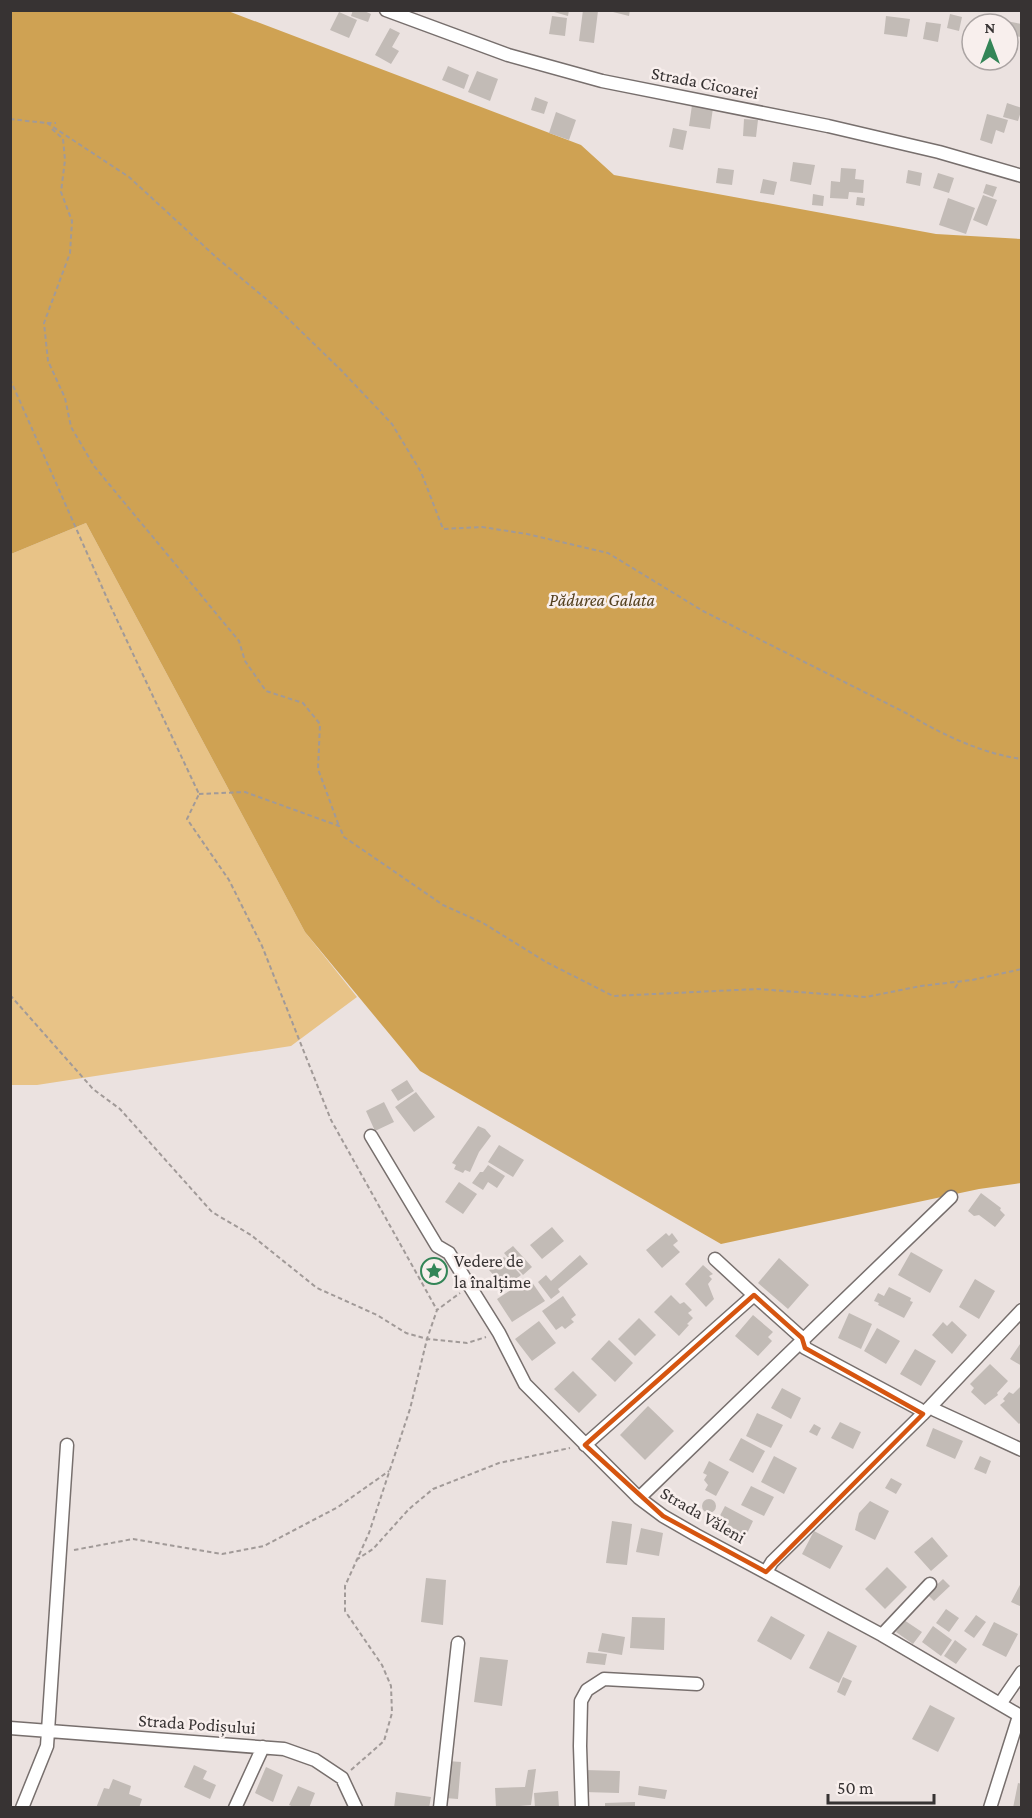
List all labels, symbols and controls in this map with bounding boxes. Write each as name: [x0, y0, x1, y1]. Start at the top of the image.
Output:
north arrow: [960, 12, 1020, 72]
text: N: [985, 19, 996, 36]
street label: Strada Cicoarei: [650, 63, 760, 103]
park label: Pădurea Galata: [549, 590, 655, 610]
place label: Vedere de la înalțime: [454, 1251, 531, 1294]
place icon: Vedere de la înalțime: [419, 1256, 449, 1286]
street label: Strada Văleni: [657, 1483, 749, 1547]
street label: Strada Podișului: [138, 1710, 257, 1740]
scale bar: [828, 1767, 934, 1805]
text: 50 m: [837, 1778, 874, 1798]

